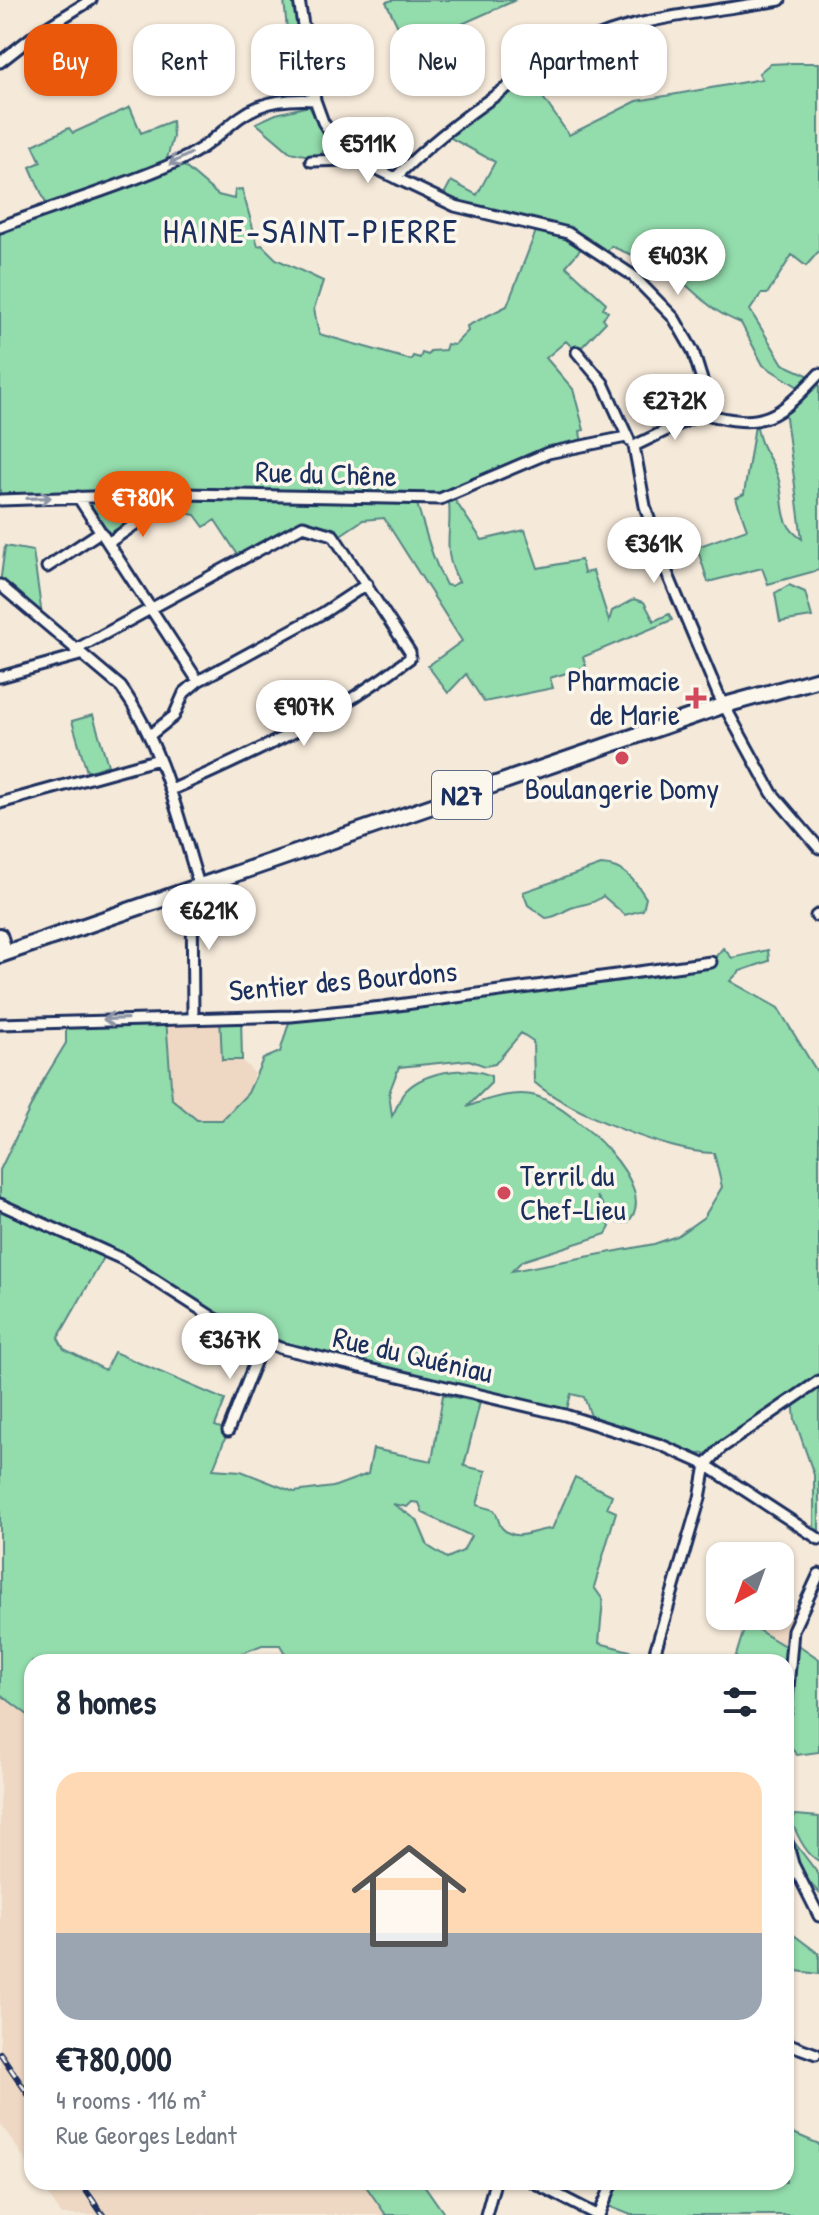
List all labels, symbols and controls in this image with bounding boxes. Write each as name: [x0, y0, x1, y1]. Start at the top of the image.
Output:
chip: Buy: [24, 24, 117, 96]
chip: Rent: [133, 24, 235, 96]
chip: Filters: [251, 24, 374, 96]
chip: New: [390, 24, 485, 96]
chip: Apartment: [501, 24, 667, 96]
pin: €511K: [312, 117, 424, 185]
text: €511K: [340, 125, 396, 160]
one-way arrow: [169, 152, 193, 168]
district label: HAINE-SAINT-PIERRE: [163, 208, 459, 254]
pin: €403K: [622, 229, 734, 297]
text: €403K: [648, 237, 708, 272]
pin: €272K: [619, 374, 731, 442]
text: €272K: [643, 382, 707, 417]
street label: Rue du Chêne: [255, 451, 398, 495]
pin: €780K: [87, 471, 199, 539]
text: €780K: [112, 479, 174, 514]
one-way arrow: [25, 491, 52, 506]
pin: €361K: [598, 517, 710, 585]
text: €361K: [625, 525, 683, 560]
place label: Pharmacie de Marie: [567, 660, 680, 734]
pin: €907K: [248, 680, 360, 748]
text: €907K: [274, 688, 334, 723]
marker: Pharmacie de Marie: [687, 689, 705, 707]
marker: Boulangerie Domy: [613, 749, 631, 767]
place label: Boulangerie Domy: [525, 768, 719, 808]
road number: N27: [432, 771, 492, 819]
pin: €621K: [153, 884, 265, 952]
text: €621K: [180, 892, 238, 927]
street label: Sentier des Bourdons: [227, 950, 458, 1010]
one-way arrow: [102, 1012, 129, 1027]
place label: Terril du Chef-Lieu: [520, 1155, 626, 1229]
marker: Terril du Chef-Lieu: [495, 1184, 513, 1202]
pin: €367K: [174, 1313, 286, 1381]
street label: Rue du Quéniau: [329, 1316, 497, 1392]
text: €367K: [200, 1321, 261, 1356]
north arrow: [706, 1542, 794, 1630]
map controls: [706, 1542, 794, 1630]
text: 8 homes: [56, 1679, 156, 1725]
icon: filters: [718, 1680, 762, 1724]
icon: home: [337, 1824, 481, 1968]
text: €780,000: [56, 2036, 172, 2082]
text: 4 rooms · 116 m²: [56, 2082, 206, 2117]
text: Rue Georges Ledant: [56, 2117, 237, 2152]

